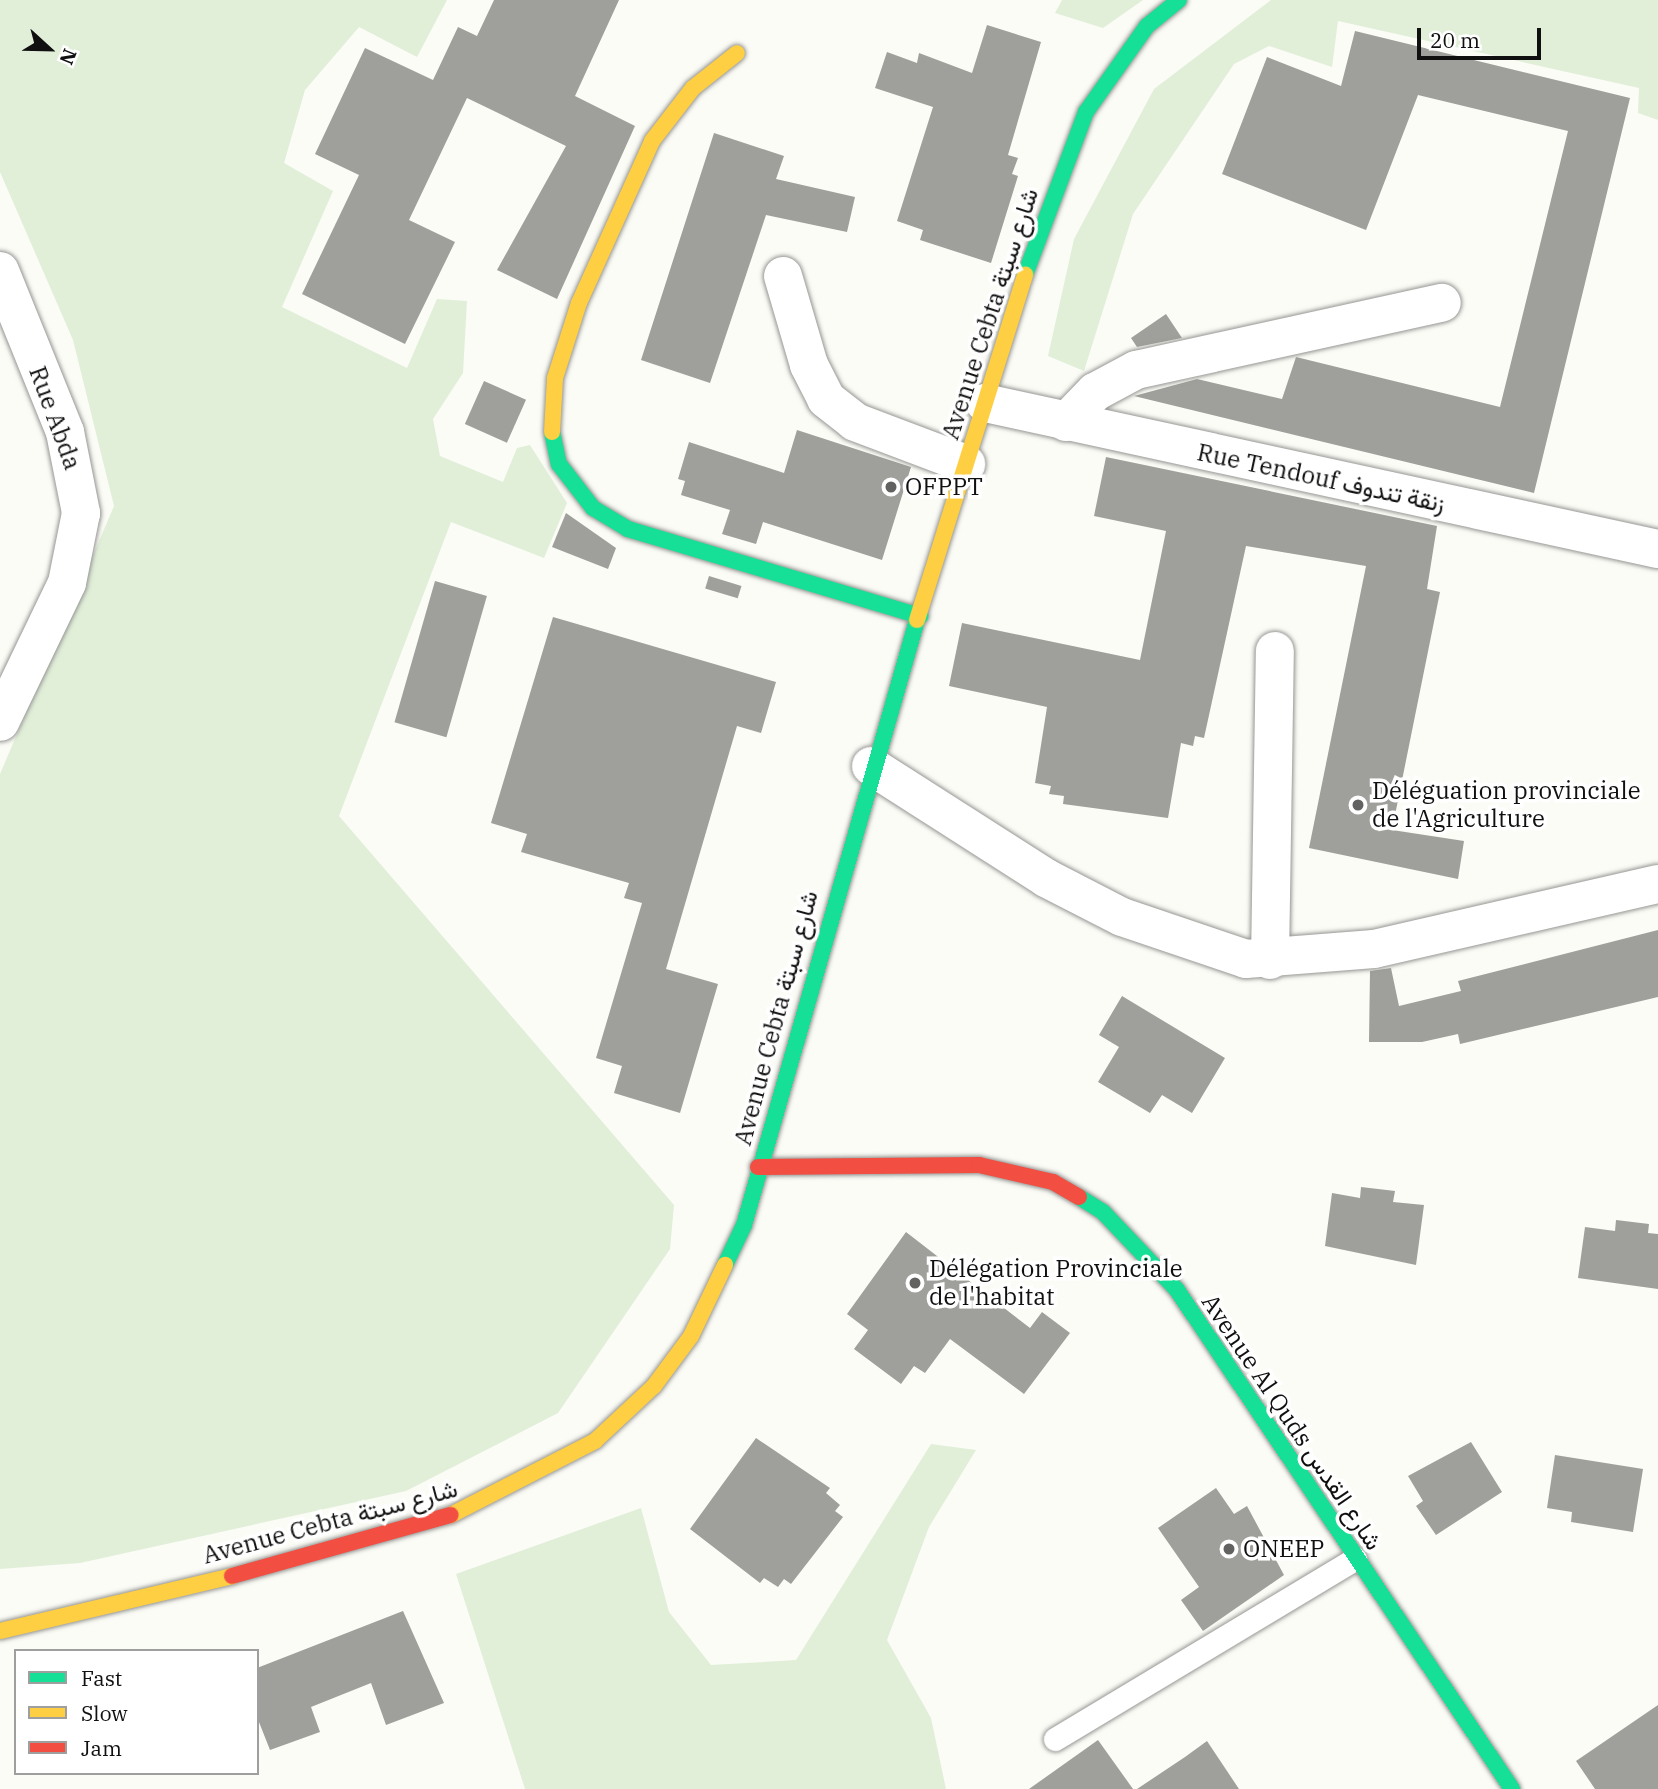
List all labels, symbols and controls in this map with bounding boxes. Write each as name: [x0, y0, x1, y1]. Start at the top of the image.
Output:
north arrow: [14, 14, 84, 84]
scale bar: [1420, 14, 1544, 58]
text: 20 m: [1430, 26, 1480, 54]
text: N: [55, 45, 82, 68]
street label: Avenue Cebta شارع سبتة: [936, 185, 1044, 443]
street label: Rue Abda: [23, 362, 87, 474]
street label: Rue Tendouf زنقة تندوف: [1195, 438, 1447, 518]
place label: OFPPT: [905, 473, 983, 501]
marker: OFPPT: [883, 479, 899, 495]
place label: Déléguation provinciale de l'Agriculture: [1372, 777, 1641, 833]
marker: Déléguation provinciale de l'Agriculture: [1350, 797, 1366, 813]
street label: Avenue Cebta شارع سبتة: [728, 888, 824, 1148]
place label: Délégation Provinciale de l'habitat: [929, 1255, 1183, 1311]
marker: Délégation Provinciale de l'habitat: [907, 1275, 923, 1291]
street label: Avenue Al Quds شارع القدس: [1196, 1289, 1388, 1555]
street label: Avenue Cebta شارع سبتة: [200, 1474, 460, 1570]
place label: ONEEP: [1243, 1535, 1325, 1563]
marker: ONEEP: [1221, 1541, 1237, 1557]
legend: [14, 1649, 259, 1775]
text: Fast: [81, 1664, 122, 1692]
text: Slow: [81, 1699, 128, 1727]
text: Jam: [81, 1734, 122, 1762]

